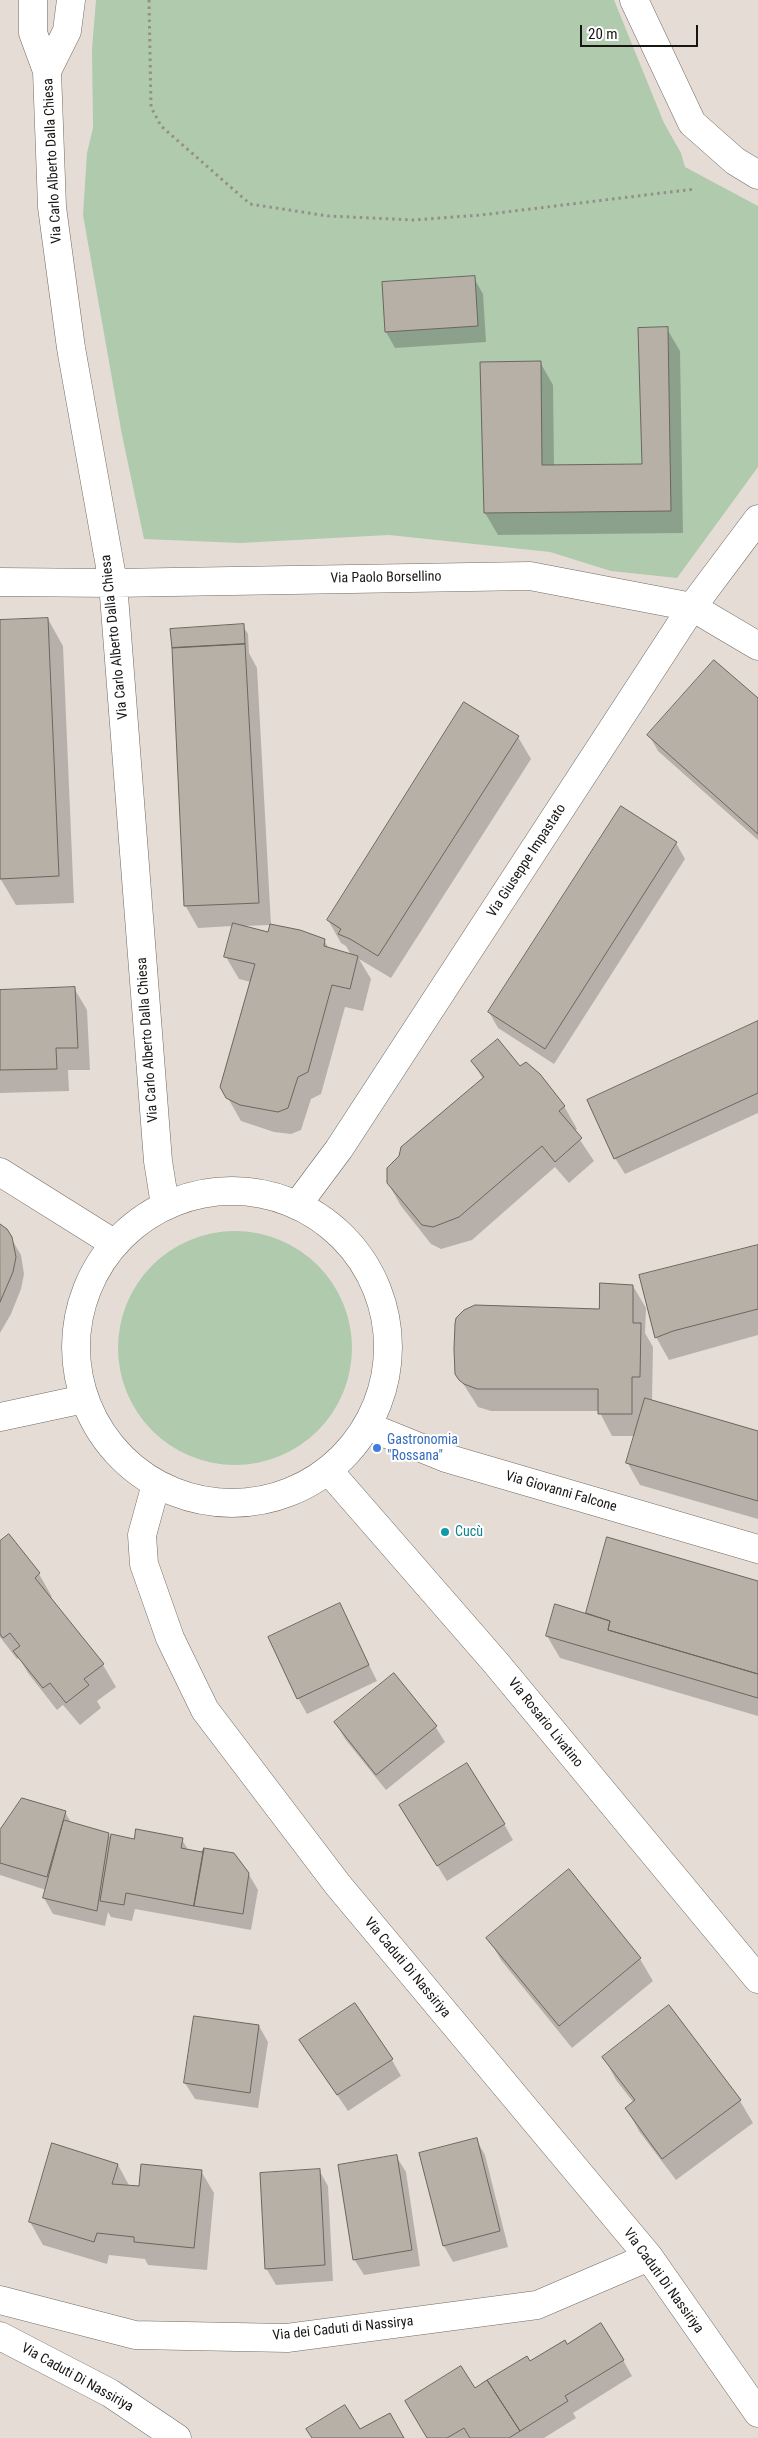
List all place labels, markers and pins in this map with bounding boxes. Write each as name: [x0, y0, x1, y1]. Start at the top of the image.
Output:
place label: Gastronomia "Rossana": [387, 1432, 458, 1464]
marker: Gastronomia "Rossana": [371, 1442, 383, 1454]
place label: Cucù: [455, 1524, 483, 1540]
marker: Cucù: [439, 1526, 451, 1538]

